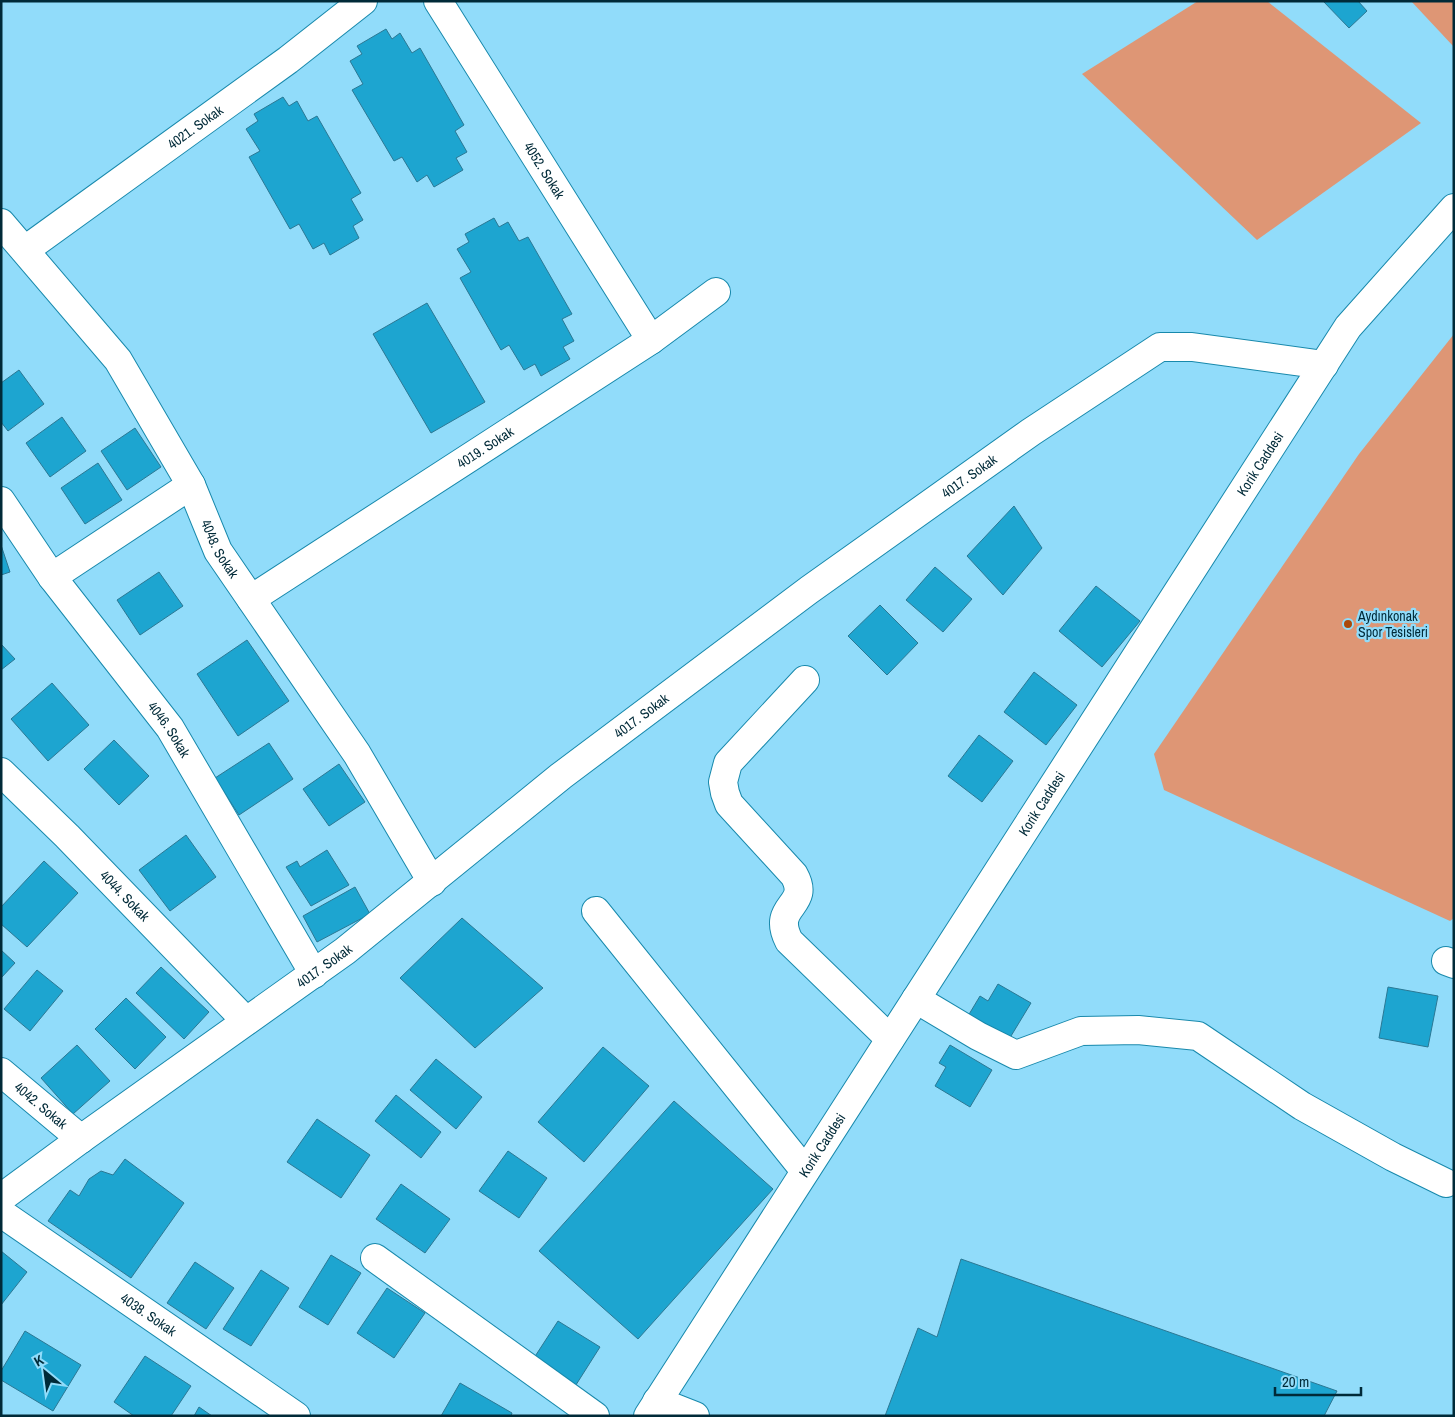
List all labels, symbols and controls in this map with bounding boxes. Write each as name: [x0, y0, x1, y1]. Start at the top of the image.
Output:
street label: 4021. Sokak: [164, 101, 227, 153]
street label: 4052. Sokak: [520, 138, 569, 202]
street label: 4019. Sokak: [453, 422, 517, 472]
street label: Korik Caddesi: [1233, 428, 1287, 499]
street label: 4017. Sokak: [938, 450, 1001, 502]
street label: 4048. Sokak: [197, 517, 243, 582]
place label: Aydınkonak Spor Tesisleri: [1357, 607, 1428, 641]
marker: Aydınkonak Spor Tesisleri: [1342, 618, 1354, 630]
street label: 4017. Sokak: [610, 689, 673, 742]
street label: 4046. Sokak: [144, 698, 194, 761]
street label: Korik Caddesi: [1014, 768, 1069, 839]
street label: 4044. Sokak: [96, 866, 154, 925]
street label: 4017. Sokak: [293, 940, 356, 992]
street label: 4042. Sokak: [11, 1078, 71, 1133]
street label: Korik Caddesi: [795, 1110, 849, 1181]
street label: 4038. Sokak: [117, 1289, 180, 1340]
north arrow: [20, 1347, 70, 1397]
text: K: [31, 1350, 47, 1371]
scale bar: [1275, 1364, 1361, 1396]
text: 20 m: [1282, 1371, 1309, 1392]

